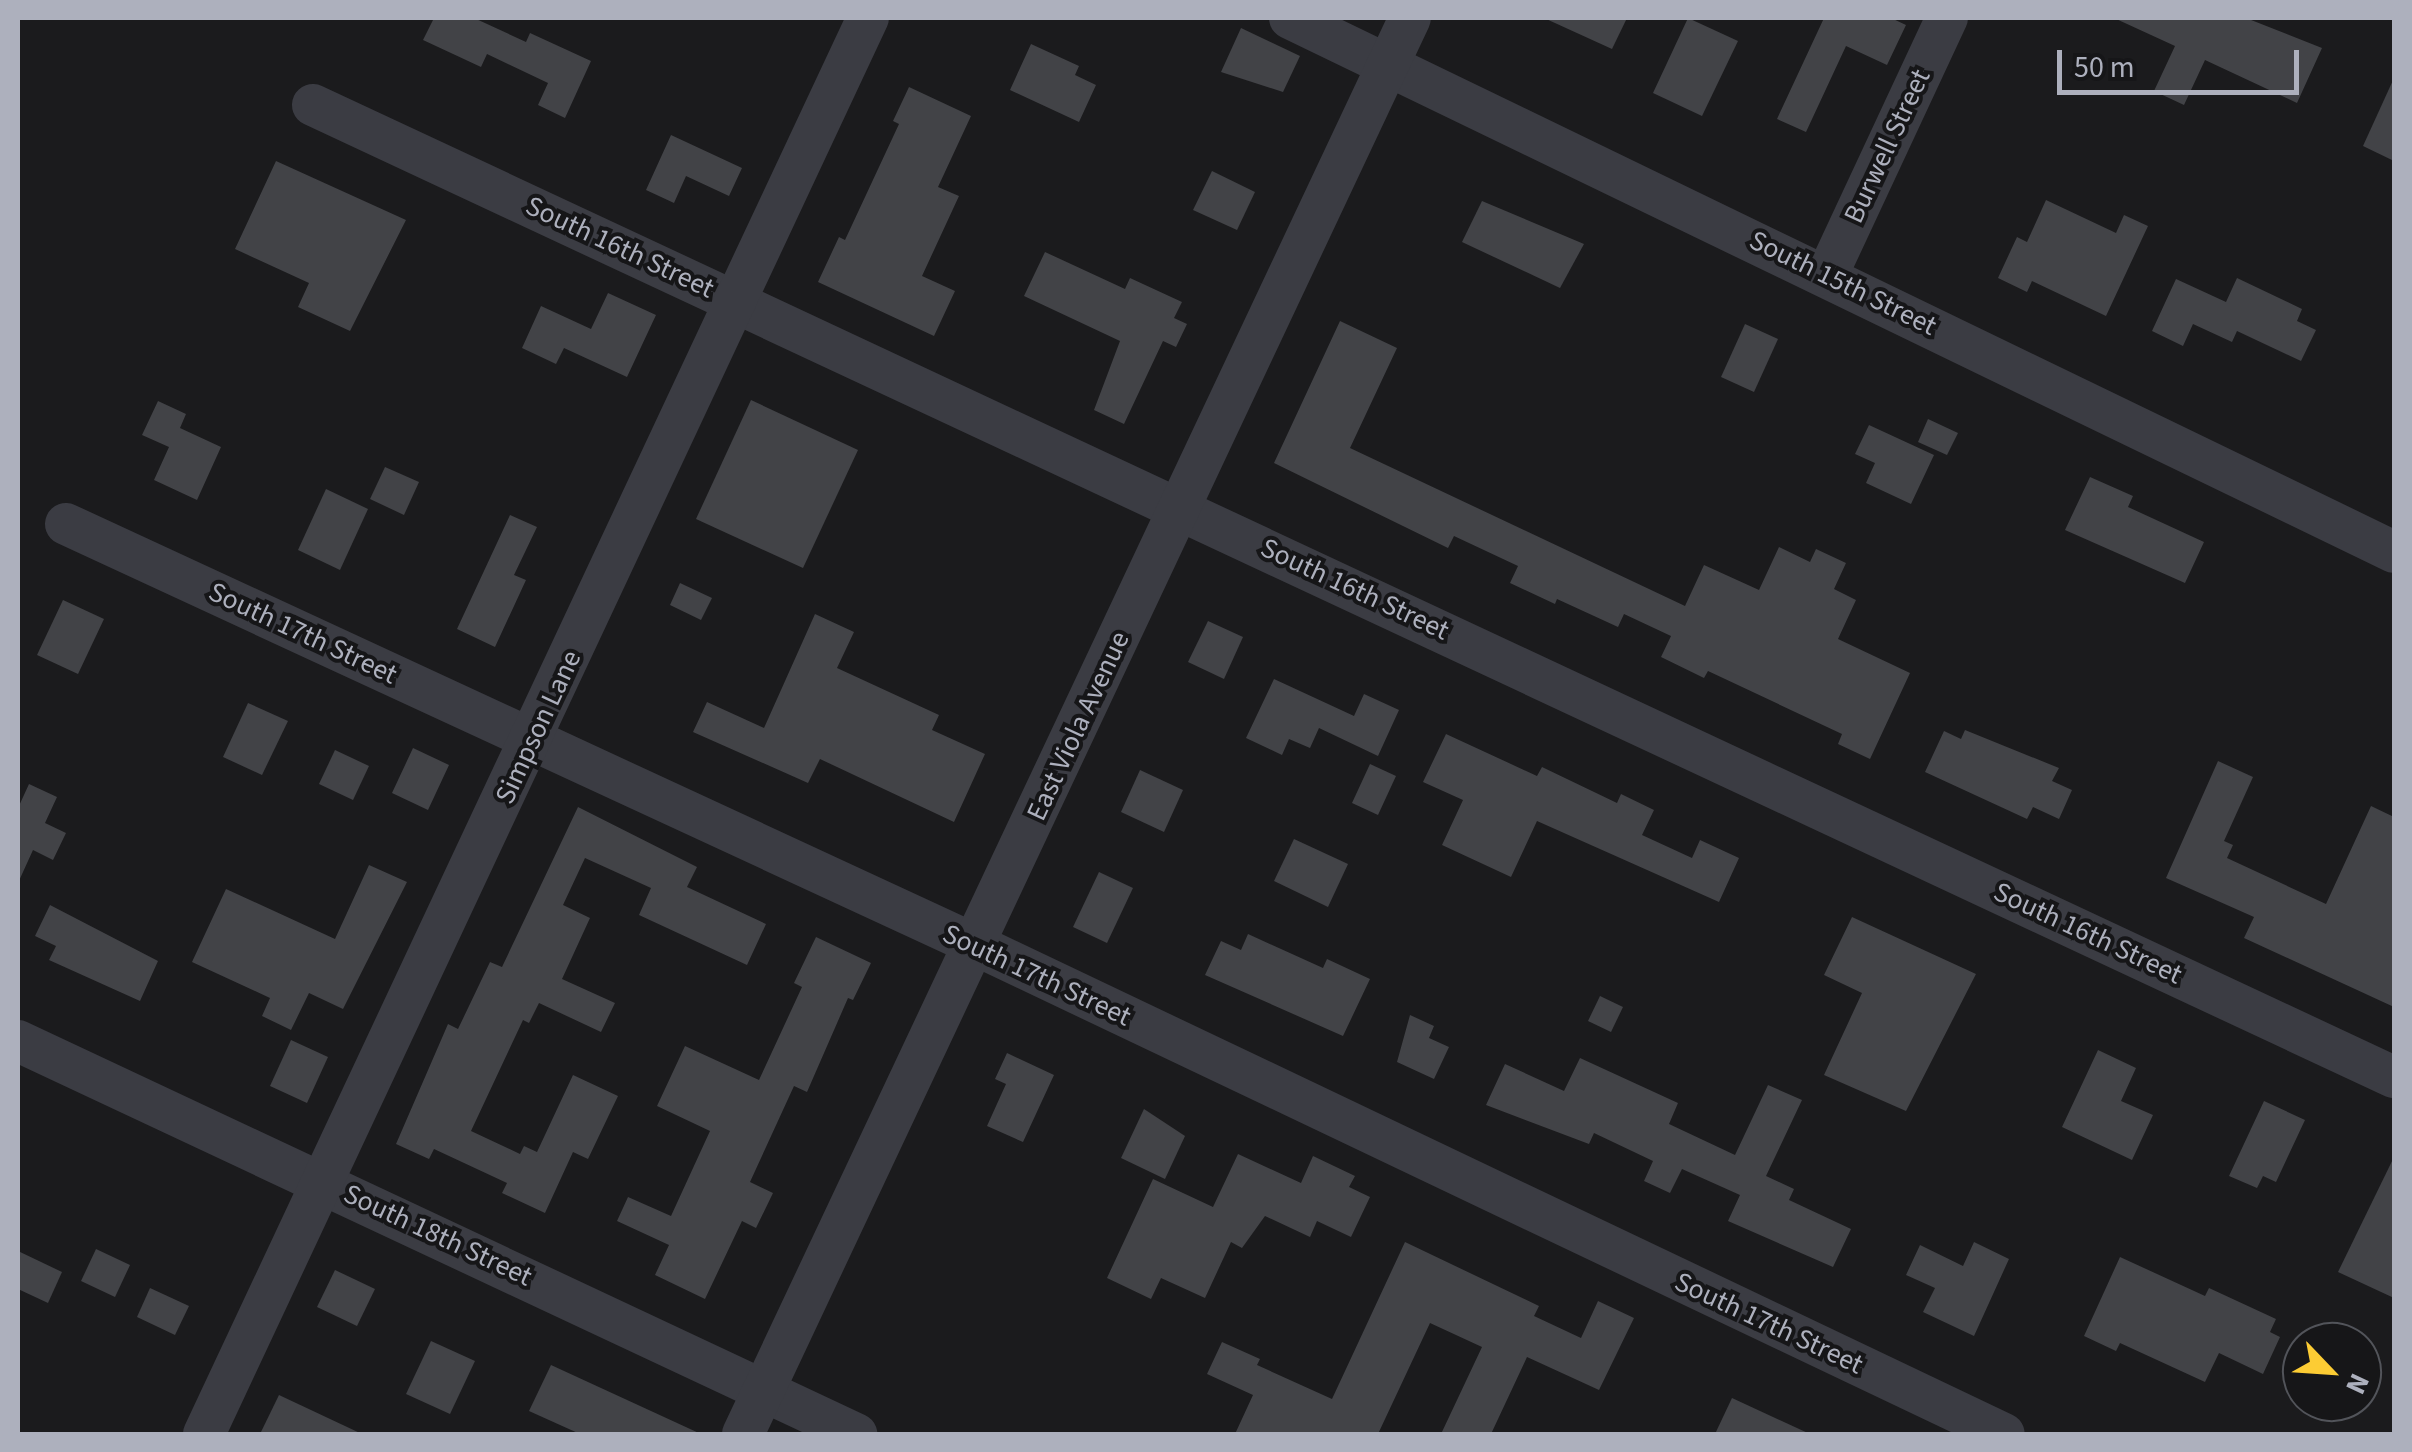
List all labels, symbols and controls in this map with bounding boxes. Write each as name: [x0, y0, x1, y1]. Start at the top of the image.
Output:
scale bar: [2062, 30, 2304, 92]
text: 50 m: [2074, 46, 2135, 89]
street label: Burwell Street: [1837, 64, 1937, 228]
street label: South 16th Street: [520, 189, 720, 305]
street label: South 15th Street: [1744, 223, 1942, 343]
street label: South 16th Street: [1255, 531, 1455, 647]
street label: South 17th Street: [203, 575, 403, 691]
street label: East Viola Avenue: [1020, 626, 1136, 826]
street label: Simpson Lane: [488, 645, 588, 809]
street label: South 16th Street: [1988, 875, 2188, 991]
street label: South 17th Street: [937, 917, 1137, 1033]
street label: South 18th Street: [338, 1177, 538, 1293]
street label: South 17th Street: [1669, 1265, 1869, 1381]
north arrow: [2282, 1322, 2382, 1422]
text: N: [2335, 1367, 2379, 1401]

